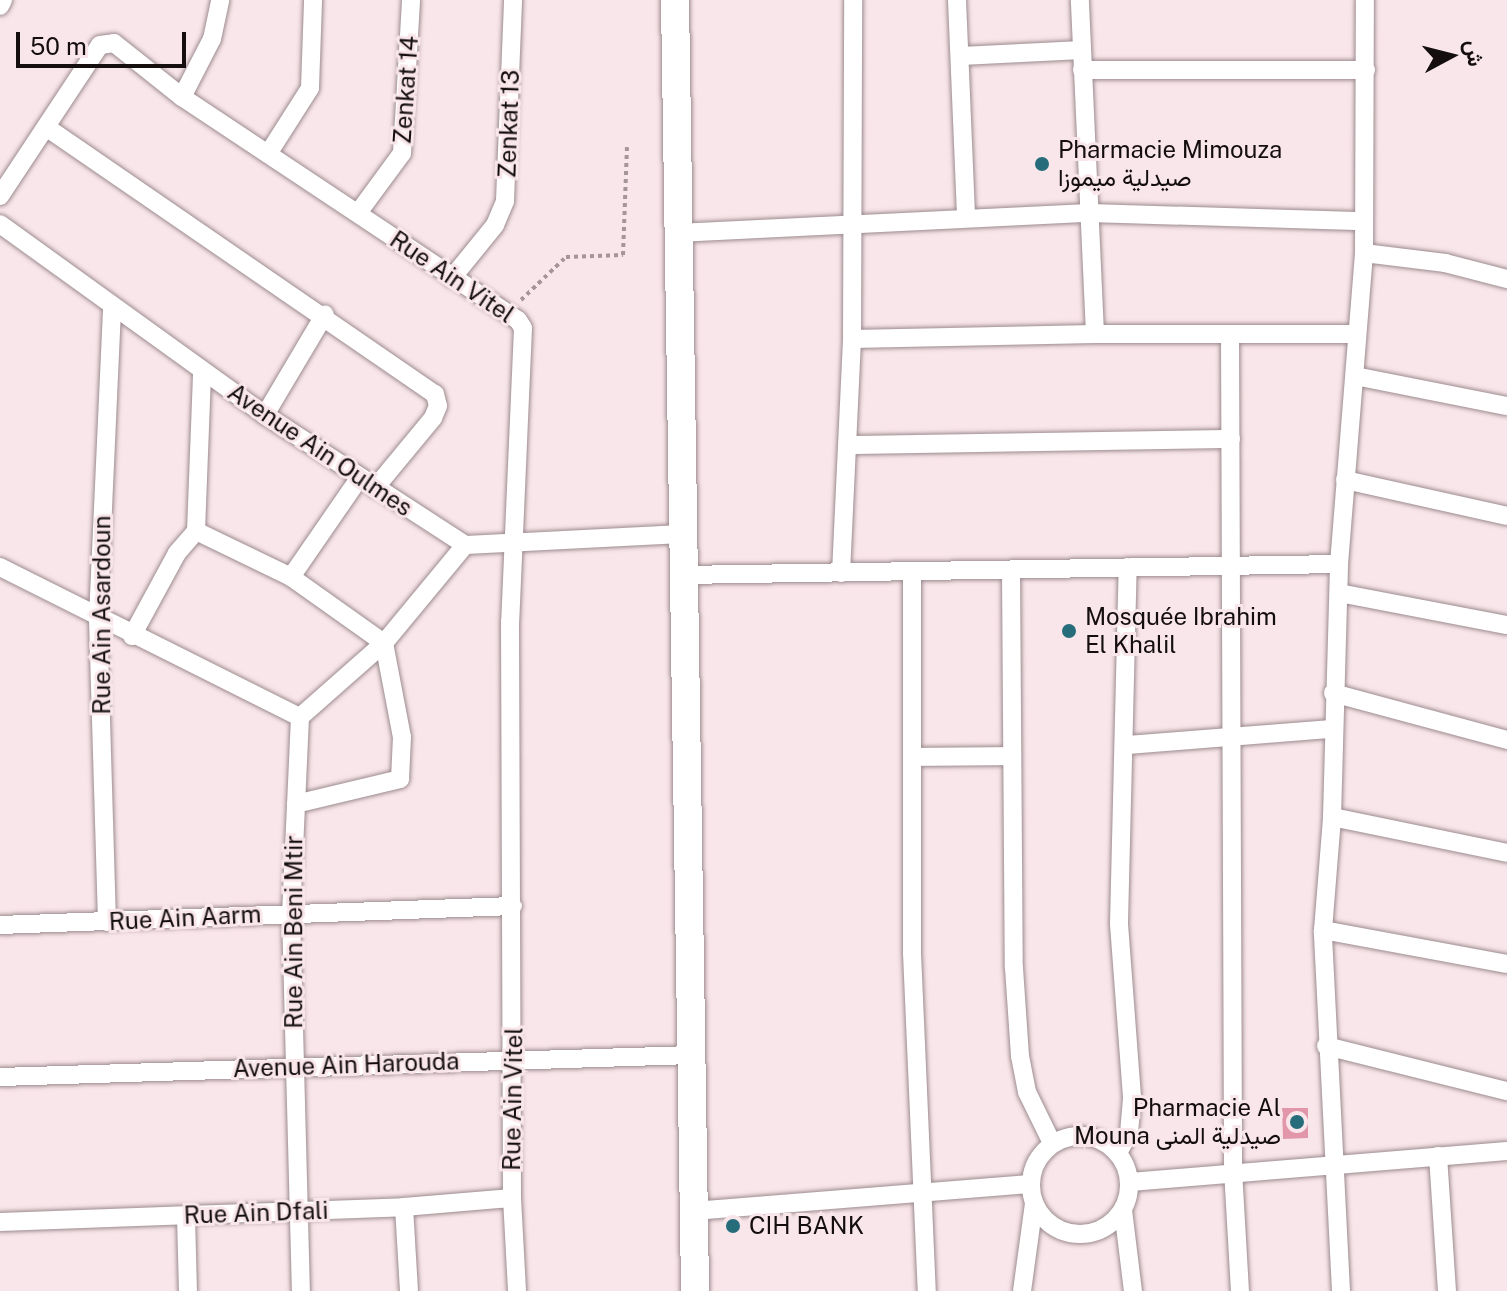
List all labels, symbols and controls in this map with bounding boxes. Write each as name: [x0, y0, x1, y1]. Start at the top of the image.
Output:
scale bar: [20, 16, 190, 66]
north arrow: [1411, 16, 1491, 96]
text: 50 m: [30, 32, 87, 60]
street label: Zenkat 14: [388, 35, 424, 145]
text: ش: [1460, 38, 1489, 68]
street label: Zenkat 13: [493, 69, 525, 179]
place label: Pharmacie Mimouza صيدلية ميموزا: [1058, 136, 1282, 192]
marker: Pharmacie Mimouza صيدلية ميموزا: [1033, 155, 1051, 173]
street label: Rue Ain Vitel: [384, 225, 520, 329]
street label: Avenue Ain Oulmes: [222, 378, 418, 522]
street label: Rue Ain Asardoun: [88, 515, 116, 715]
place label: Mosquée Ibrahim El Khalil: [1085, 603, 1277, 659]
marker: Mosquée Ibrahim El Khalil: [1060, 622, 1078, 640]
street label: Rue Ain Beni Mtir: [280, 835, 308, 1029]
street label: Rue Ain Aarm: [108, 900, 262, 936]
street label: Rue Ain Vitel: [497, 1027, 529, 1171]
street label: Avenue Ain Harouda: [232, 1047, 460, 1083]
place label: Pharmacie Al Mouna صيدلية المنى: [1074, 1094, 1281, 1150]
marker: Pharmacie Al Mouna صيدلية المنى: [1288, 1113, 1306, 1131]
street label: Rue Ain Dfali: [183, 1196, 329, 1230]
place label: CIH BANK: [749, 1212, 864, 1240]
marker: CIH BANK: [724, 1217, 742, 1235]

